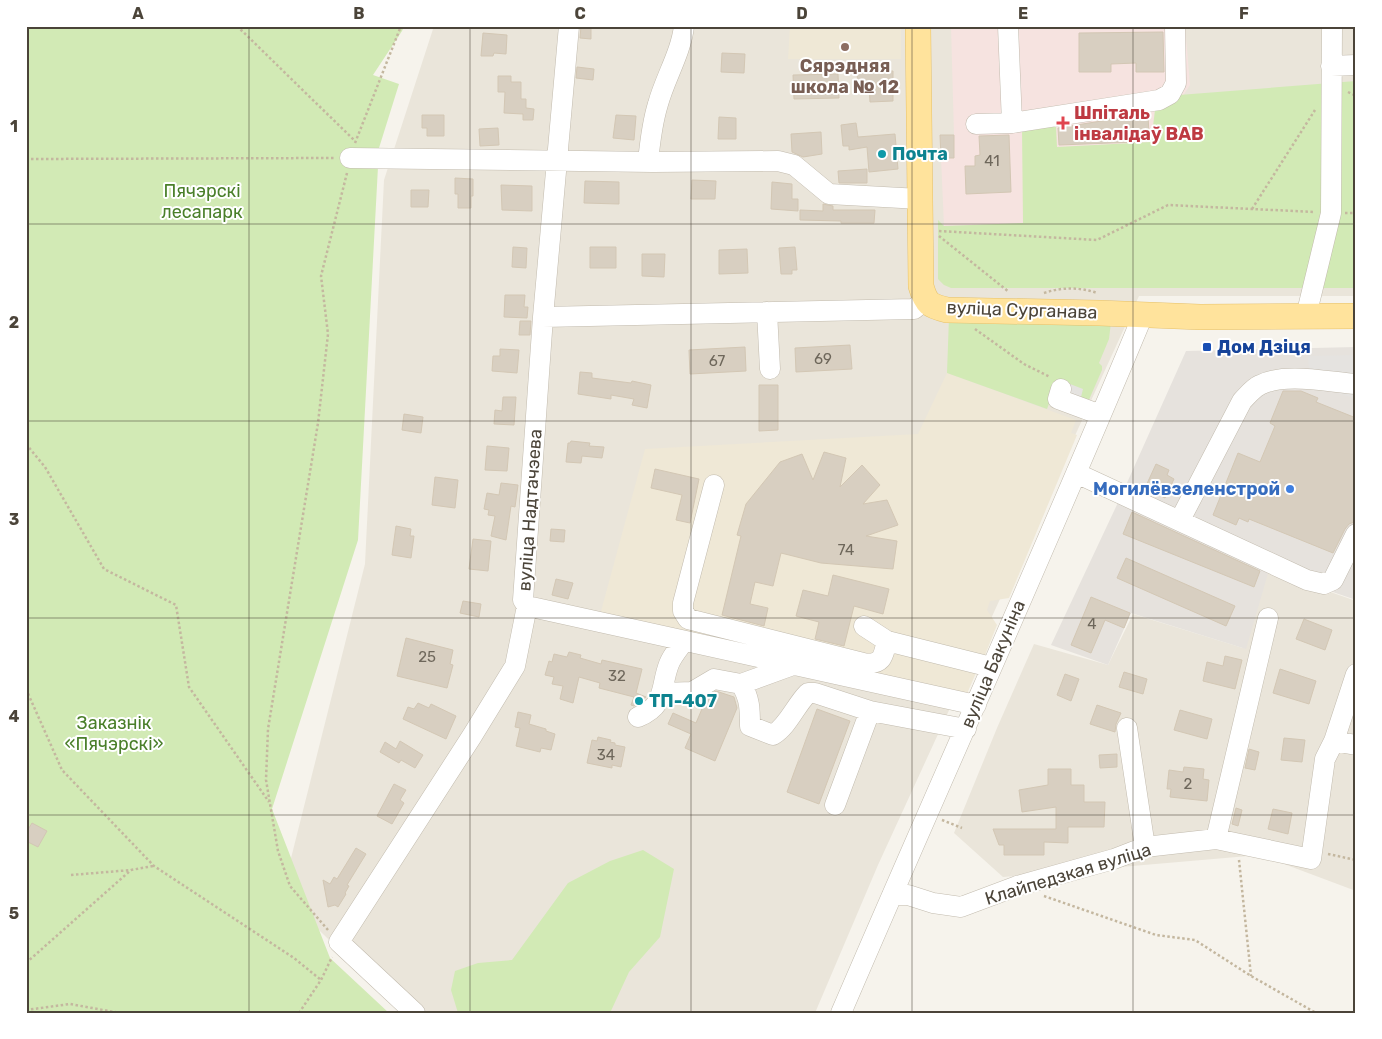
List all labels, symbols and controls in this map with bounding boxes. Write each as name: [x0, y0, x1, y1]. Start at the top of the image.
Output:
text: A: [132, 4, 144, 23]
text: B: [353, 4, 365, 23]
text: C: [574, 4, 586, 23]
text: D: [796, 4, 808, 23]
text: E: [1018, 4, 1028, 23]
text: F: [1239, 4, 1249, 23]
marker: Сярэдняя школа № 12: [839, 41, 851, 53]
place label: Сярэдняя школа № 12: [791, 55, 899, 98]
place label: Шпіталь інвалідаў ВАВ: [1074, 102, 1204, 145]
marker: Шпіталь інвалідаў ВАВ: [1056, 116, 1070, 130]
text: 1: [10, 117, 18, 136]
place label: Почта: [892, 143, 948, 165]
marker: Почта: [876, 148, 888, 160]
house number: 41: [984, 152, 1000, 170]
park label: Пячэрскі лесапарк: [161, 180, 243, 223]
street label: вуліца Сурганава: [946, 296, 1098, 324]
text: 2: [9, 313, 19, 332]
place label: Дом Дзіця: [1217, 336, 1311, 358]
marker: Дом Дзіця: [1201, 341, 1213, 353]
house number: 69: [814, 350, 832, 368]
house number: 67: [709, 352, 725, 370]
street label: вуліца Надтачэева: [513, 428, 547, 592]
place label: Могилёвзеленстрой: [1093, 478, 1280, 500]
marker: Могилёвзеленстрой: [1284, 483, 1296, 495]
text: 3: [9, 510, 19, 529]
house number: 74: [838, 541, 854, 559]
street label: вуліца Бакуніна: [956, 597, 1030, 731]
house number: 4: [1087, 615, 1097, 633]
house number: 25: [418, 648, 436, 666]
house number: 32: [608, 667, 626, 685]
place label: ТП-407: [649, 690, 717, 712]
marker: ТП-407: [633, 695, 645, 707]
text: 4: [9, 707, 20, 726]
park label: Заказнік «Пячэрскі»: [64, 712, 164, 755]
house number: 34: [597, 746, 615, 764]
house number: 2: [1184, 775, 1193, 793]
street label: Клайпедзкая вуліца: [982, 838, 1154, 910]
text: 5: [9, 904, 19, 923]

